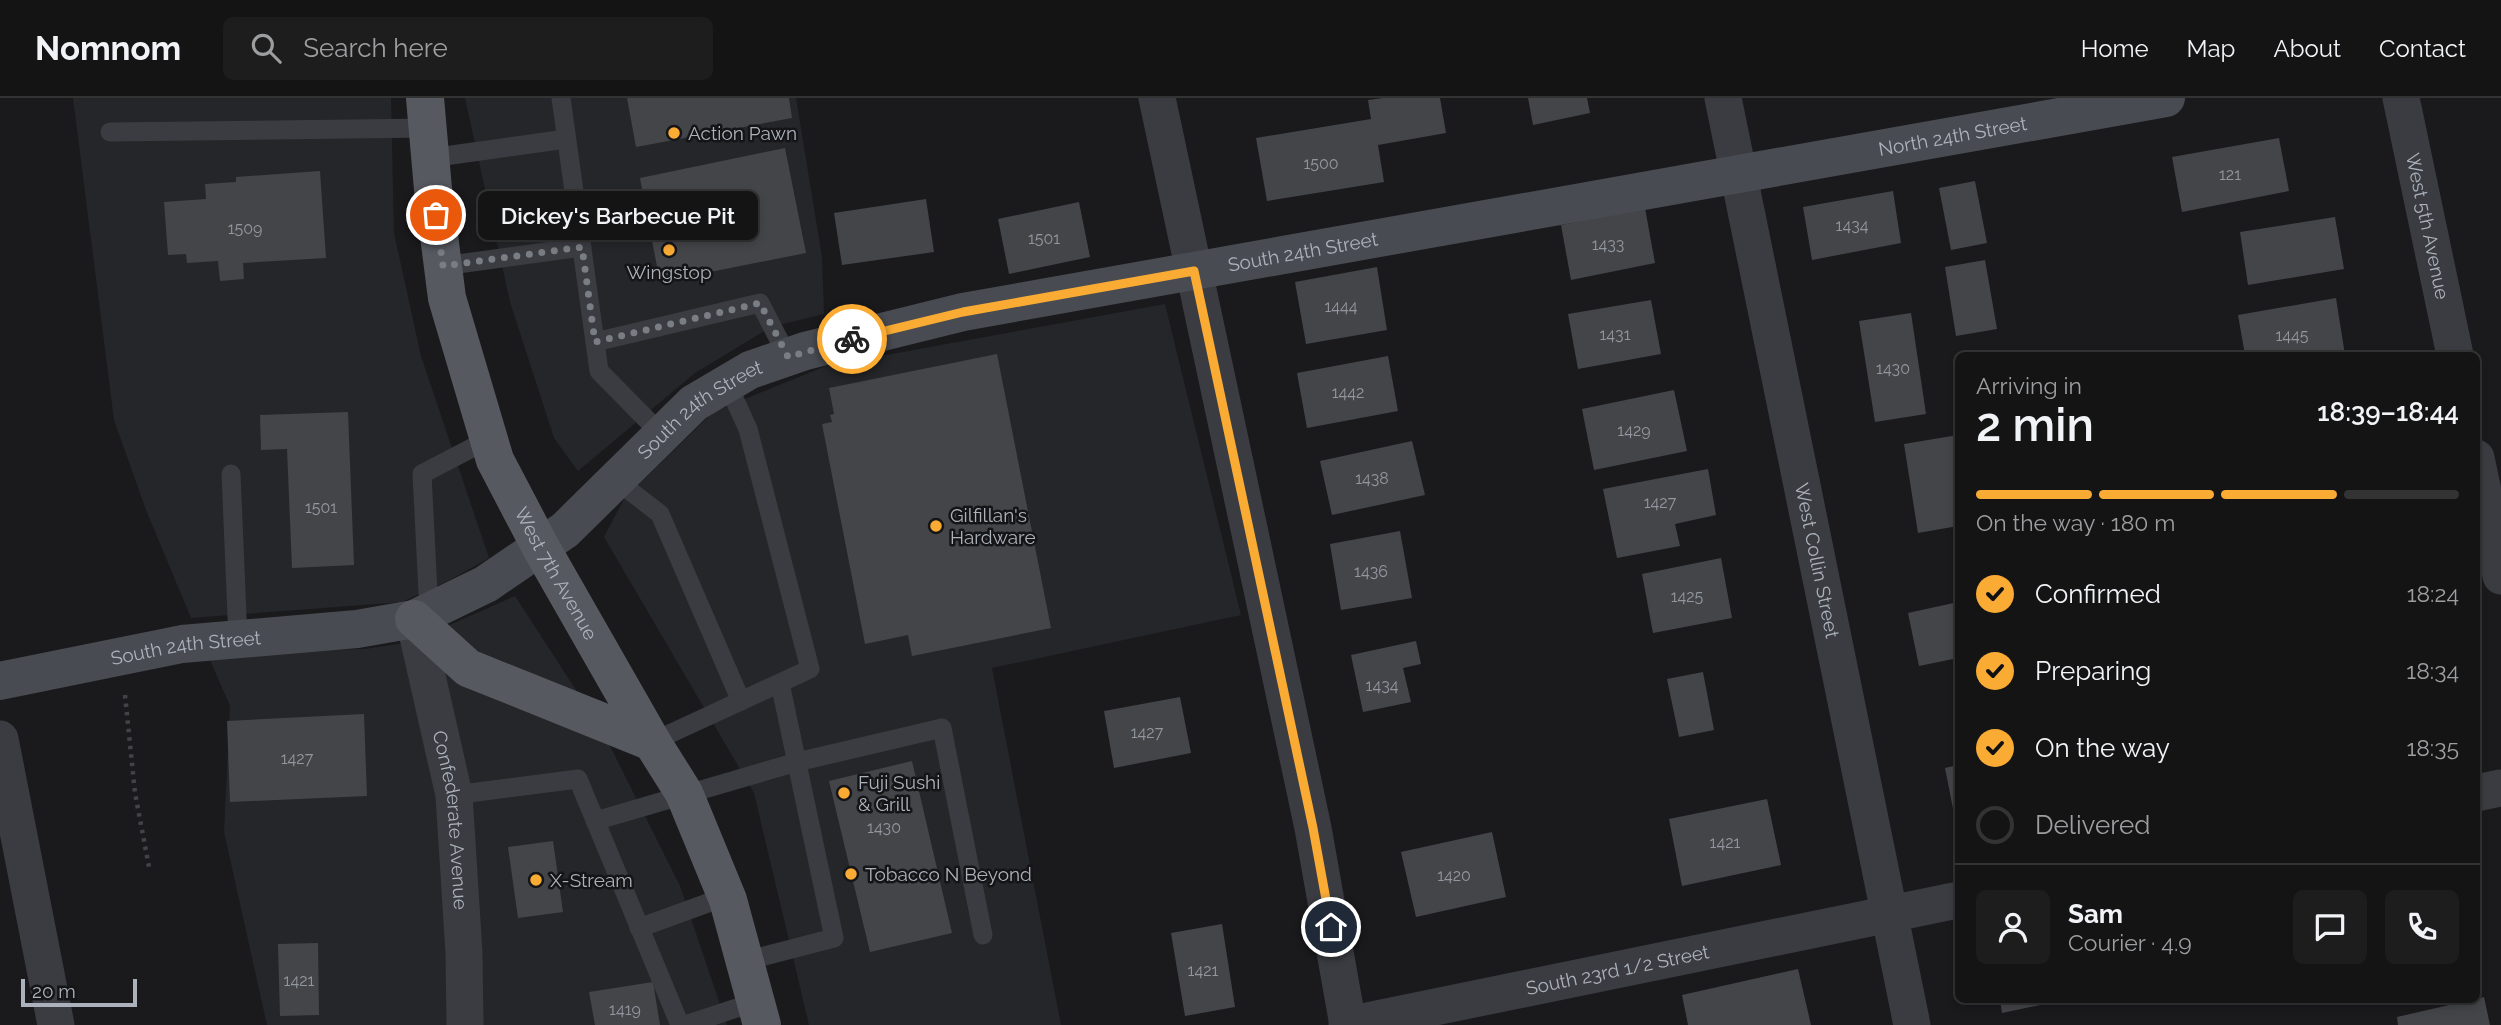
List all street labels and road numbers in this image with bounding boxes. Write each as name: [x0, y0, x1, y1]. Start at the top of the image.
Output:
street label: North 24th Street: [1877, 112, 2029, 160]
street label: West 5th Avenue: [2402, 151, 2454, 301]
street label: South 24th Street: [1226, 227, 1380, 276]
street label: South 24th Street: [633, 356, 765, 463]
street label: West Collin Street: [1791, 481, 1844, 641]
street label: West 7th Avenue: [510, 503, 602, 644]
street label: South 24th Street: [109, 626, 262, 669]
street label: Confederate Avenue: [429, 728, 472, 910]
street label: South 23rd 1/2 Street: [1524, 940, 1711, 999]

